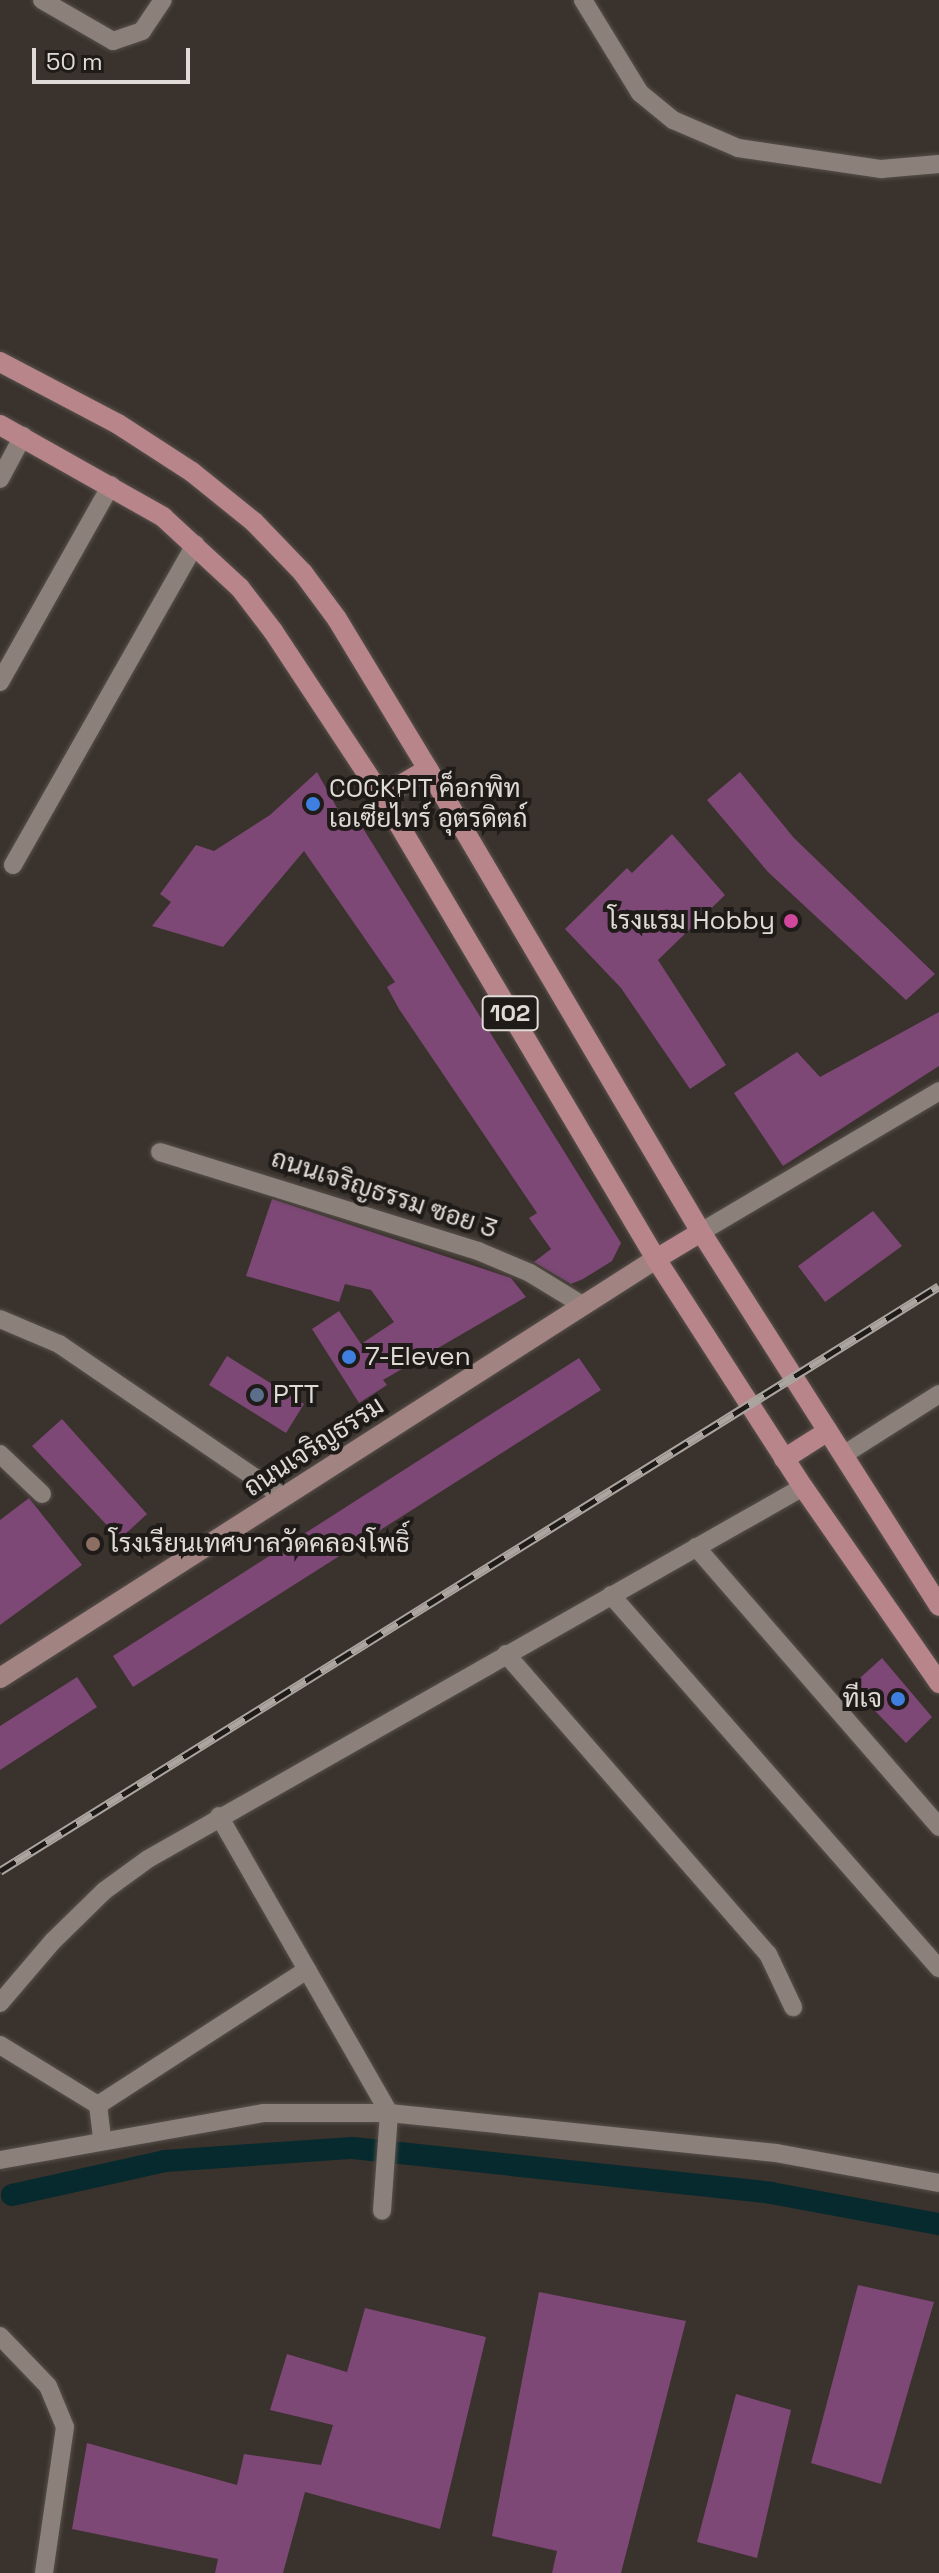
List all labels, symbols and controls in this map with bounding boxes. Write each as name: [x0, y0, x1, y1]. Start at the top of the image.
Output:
scale bar: [36, 32, 194, 82]
text: 50 m: [46, 46, 103, 77]
place label: COCKPIT ค็อกพิท เอเซียไทร์ อุตรดิตถ์: [329, 773, 528, 834]
marker: COCKPIT ค็อกพิท เอเซียไทร์ อุตรดิตถ์: [304, 795, 322, 813]
place label: โรงแรม Hobby: [608, 905, 775, 937]
marker: โรงแรม Hobby: [782, 912, 800, 930]
road number: 102: [480, 993, 540, 1033]
street label: ถนนเจริญธรรม ซอย 3: [267, 1143, 501, 1245]
place label: 7-Eleven: [365, 1341, 471, 1373]
marker: 7-Eleven: [340, 1348, 358, 1366]
place label: PTT: [273, 1379, 319, 1411]
marker: PTT: [248, 1386, 266, 1404]
street label: ถนนเจริญธรรม: [238, 1390, 390, 1504]
place label: โรงเรียนเทศบาลวัดคลองโพธิ์: [109, 1528, 410, 1560]
marker: โรงเรียนเทศบาลวัดคลองโพธิ์: [84, 1535, 102, 1553]
place label: ทีเจ: [842, 1683, 882, 1715]
marker: ทีเจ: [889, 1690, 907, 1708]

